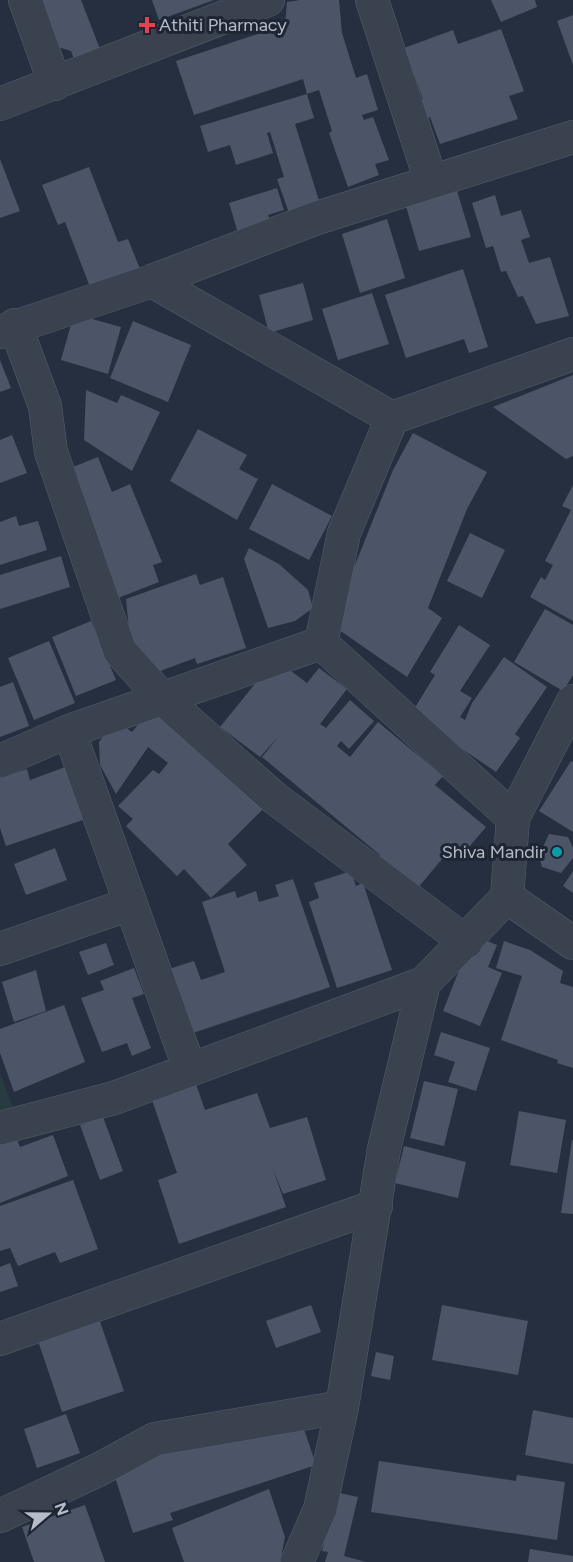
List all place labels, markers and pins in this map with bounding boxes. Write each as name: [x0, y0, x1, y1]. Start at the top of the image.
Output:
place label: Athiti Pharmacy: [159, 14, 287, 36]
marker: Athiti Pharmacy: [140, 18, 154, 32]
place label: Shiva Mandir: [442, 841, 545, 863]
marker: Shiva Mandir: [550, 845, 564, 859]

